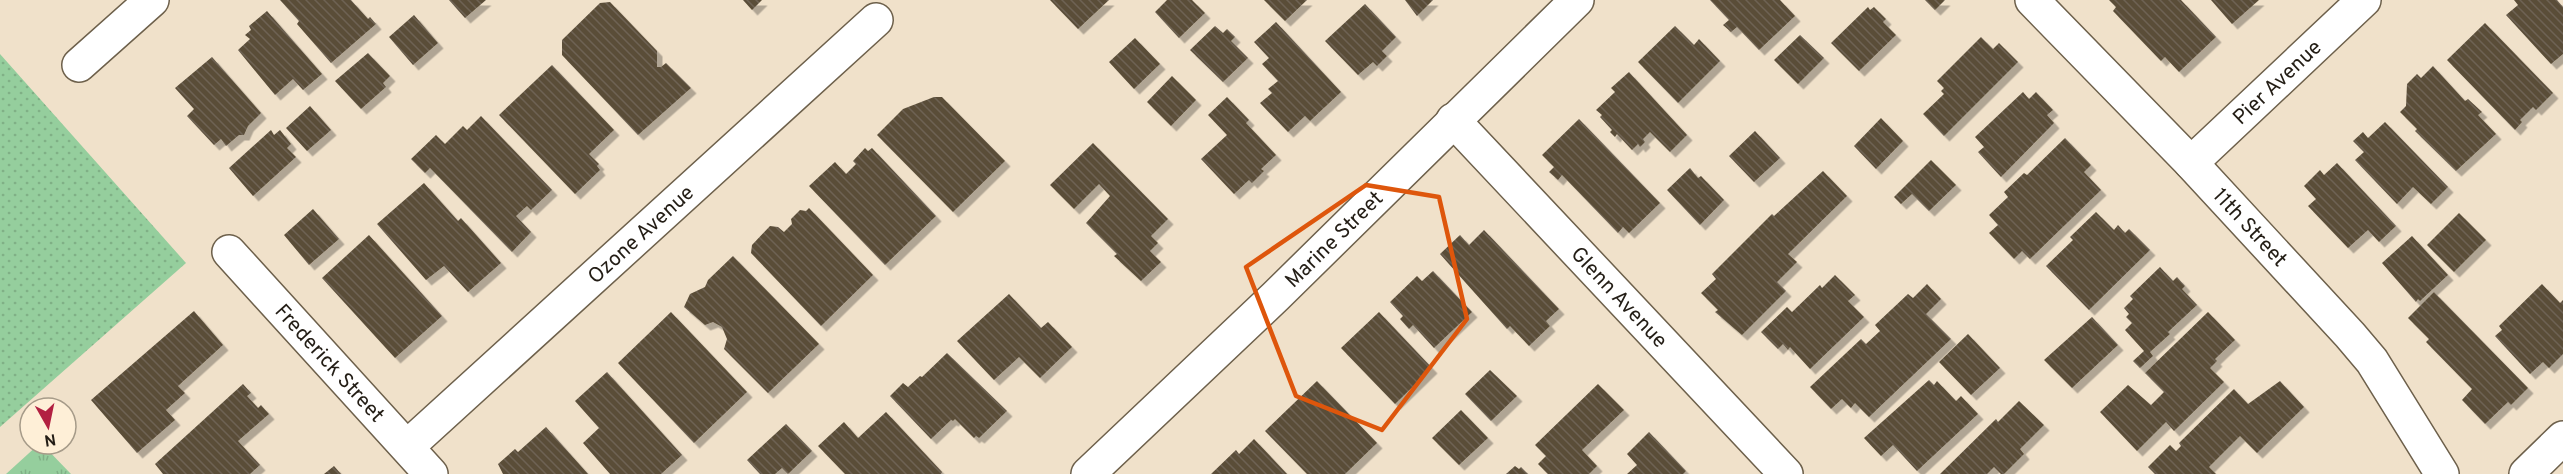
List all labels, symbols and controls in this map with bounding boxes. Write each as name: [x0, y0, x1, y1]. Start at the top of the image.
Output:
street label: Pier Avenue: [2228, 35, 2328, 132]
street label: Ozone Avenue: [583, 180, 701, 291]
street label: 11th Street: [2206, 183, 2292, 273]
street label: Marine Street: [1280, 186, 1390, 294]
street label: Glenn Avenue: [1564, 242, 1673, 355]
street label: Frederick Street: [268, 299, 390, 429]
north arrow: [18, 396, 78, 456]
text: N: [43, 428, 57, 450]

